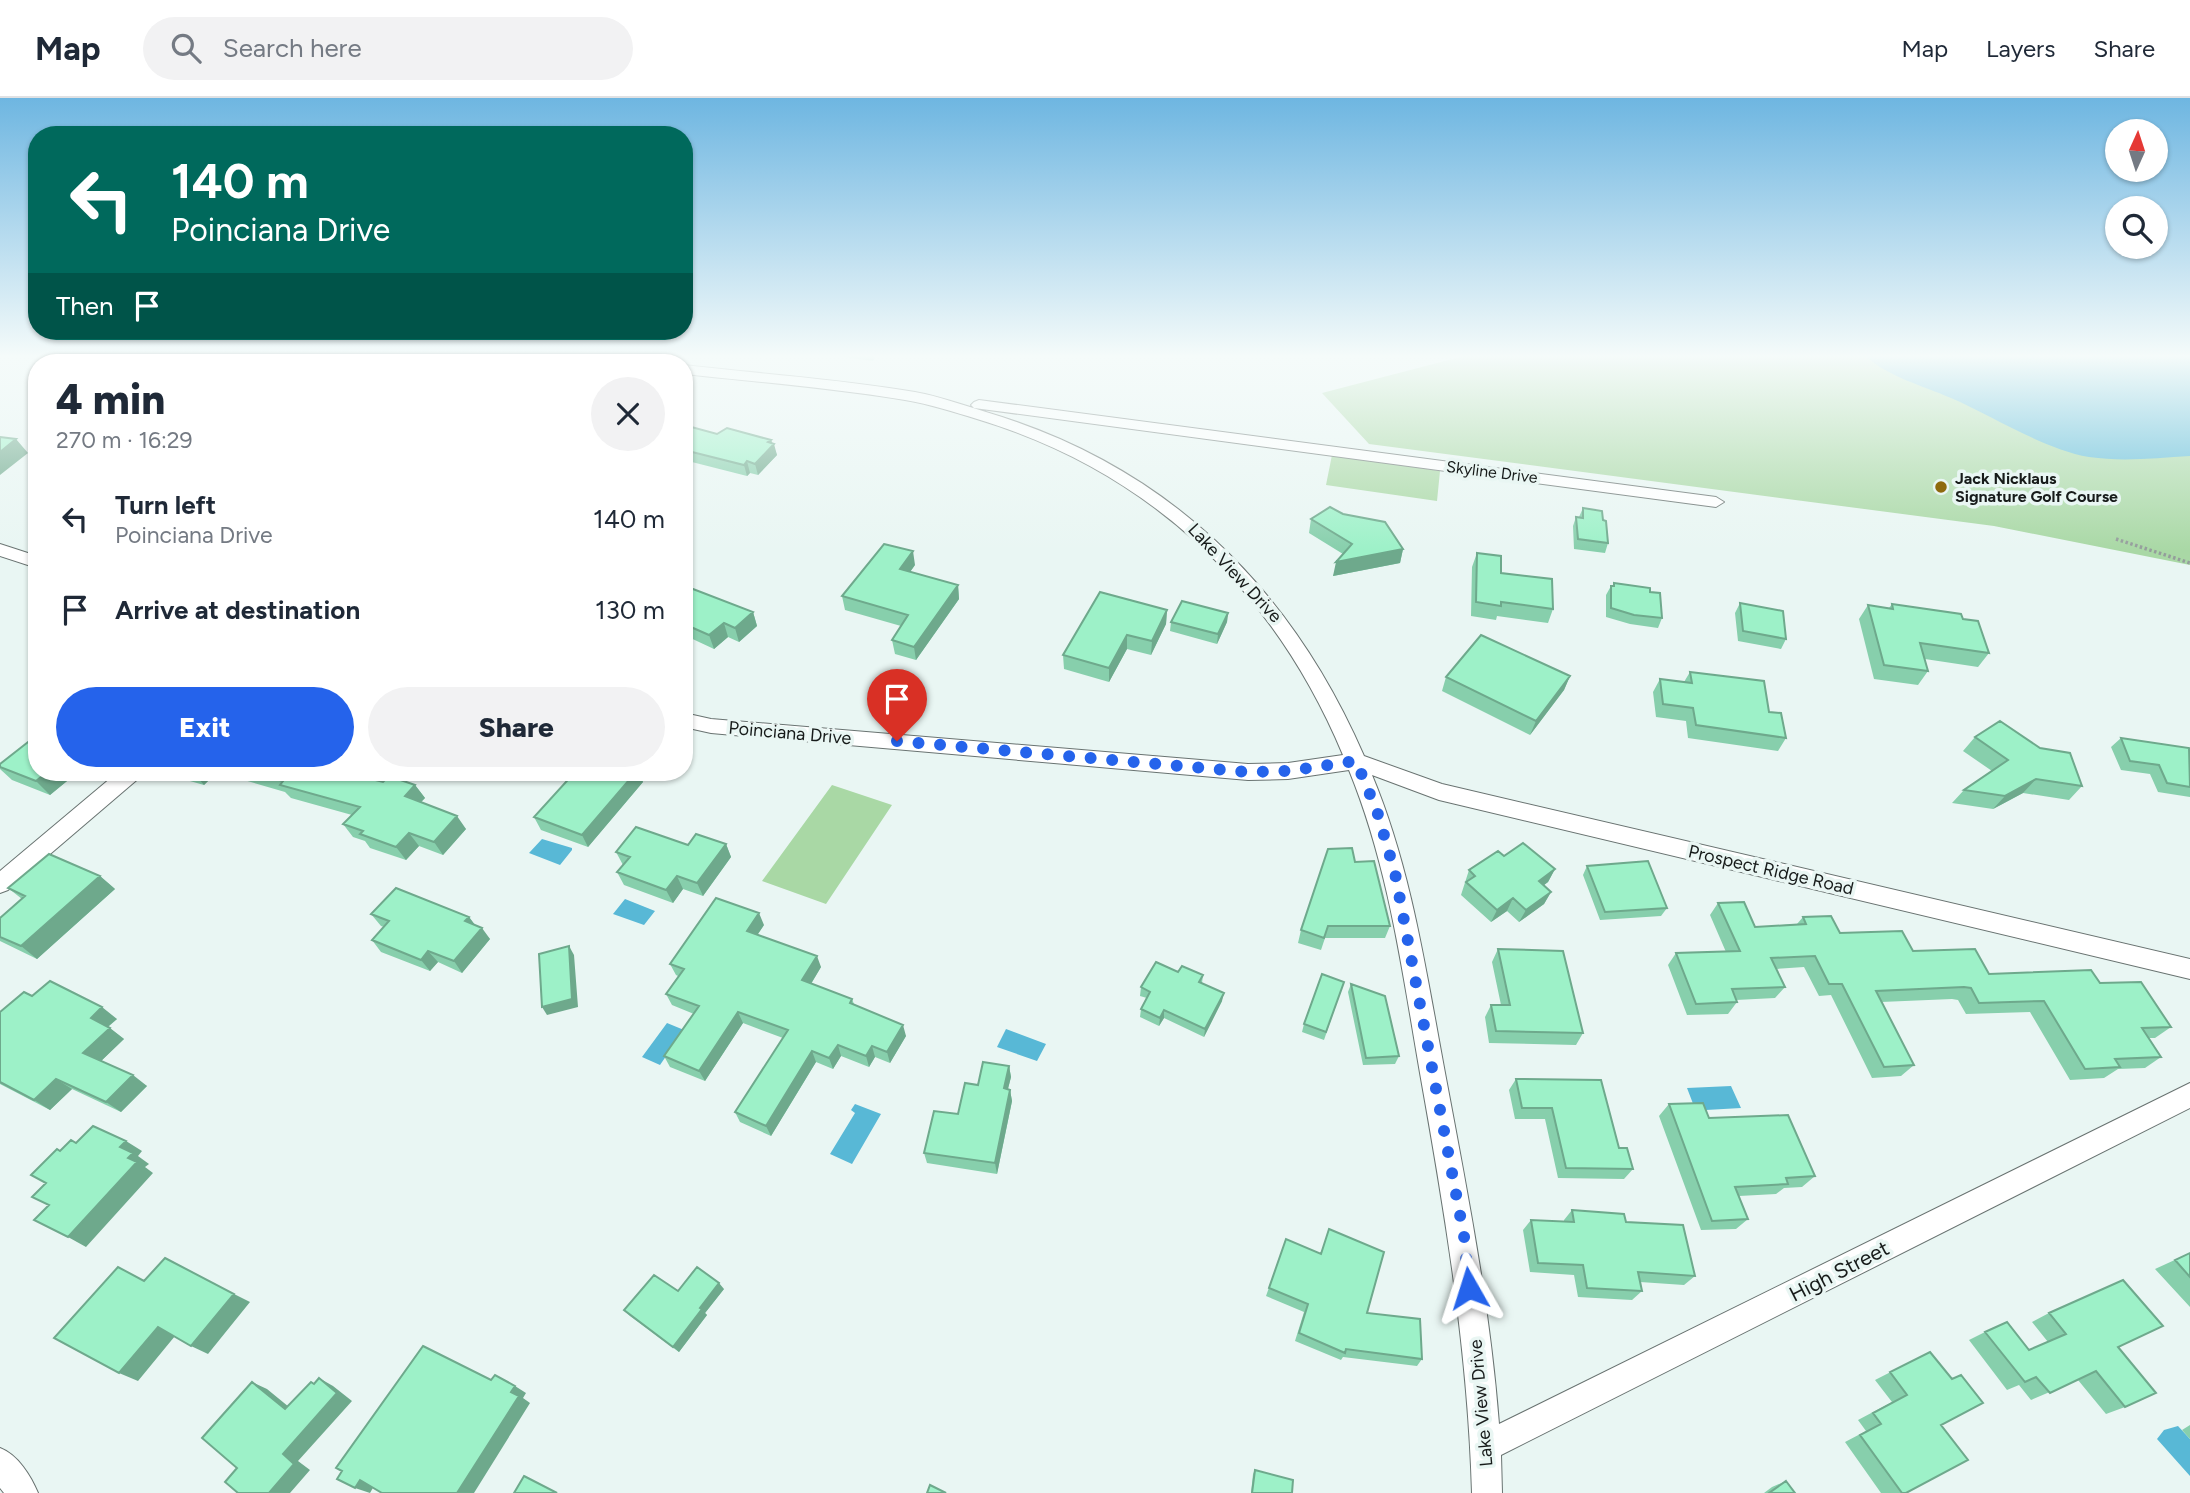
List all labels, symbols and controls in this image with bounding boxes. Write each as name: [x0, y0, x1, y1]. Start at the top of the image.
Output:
search box: [143, 17, 633, 80]
text: Map: [35, 29, 101, 68]
icon: search: [167, 29, 205, 67]
text: Search here: [223, 32, 362, 64]
text: Map: [1901, 34, 1948, 63]
text: Layers: [1986, 34, 2055, 63]
text: Share: [2093, 34, 2155, 63]
north arrow: [2105, 119, 2168, 182]
map controls: [2105, 119, 2168, 259]
text: 140 m: [171, 151, 309, 210]
icon: left: [56, 154, 147, 245]
button: search: [2105, 196, 2168, 259]
text: Poinciana Drive: [171, 211, 390, 249]
icon: arrive: [128, 287, 166, 325]
text: Then: [56, 290, 114, 322]
text: 4 min: [56, 374, 165, 425]
button: close: [591, 377, 665, 451]
text: 270 m · 16:29: [56, 426, 193, 454]
street label: Skyline Drive: [1445, 457, 1539, 487]
place label: Jack Nicklaus Signature Golf Course: [1955, 469, 2118, 506]
marker: Jack Nicklaus Signature Golf Course: [1933, 479, 1949, 495]
text: Turn left: [115, 489, 216, 521]
icon: left: [56, 500, 94, 538]
text: 140 m: [593, 503, 665, 535]
street label: Lake View Drive: [1183, 519, 1287, 627]
text: Poinciana Drive: [115, 521, 273, 549]
icon: arrive: [56, 591, 94, 629]
text: Arrive at destination: [115, 594, 360, 626]
text: 130 m: [595, 594, 665, 626]
pin: [867, 669, 927, 741]
icon: arrive: [878, 680, 916, 718]
button: Exit: [56, 687, 354, 767]
button: Share: [368, 687, 665, 767]
street label: Poinciana Drive: [728, 717, 853, 749]
street label: Prospect Ridge Road: [1686, 840, 1856, 900]
street label: High Street: [1785, 1235, 1893, 1307]
position arrow: [1432, 1251, 1506, 1325]
street label: Lake View Drive: [1464, 1338, 1498, 1468]

